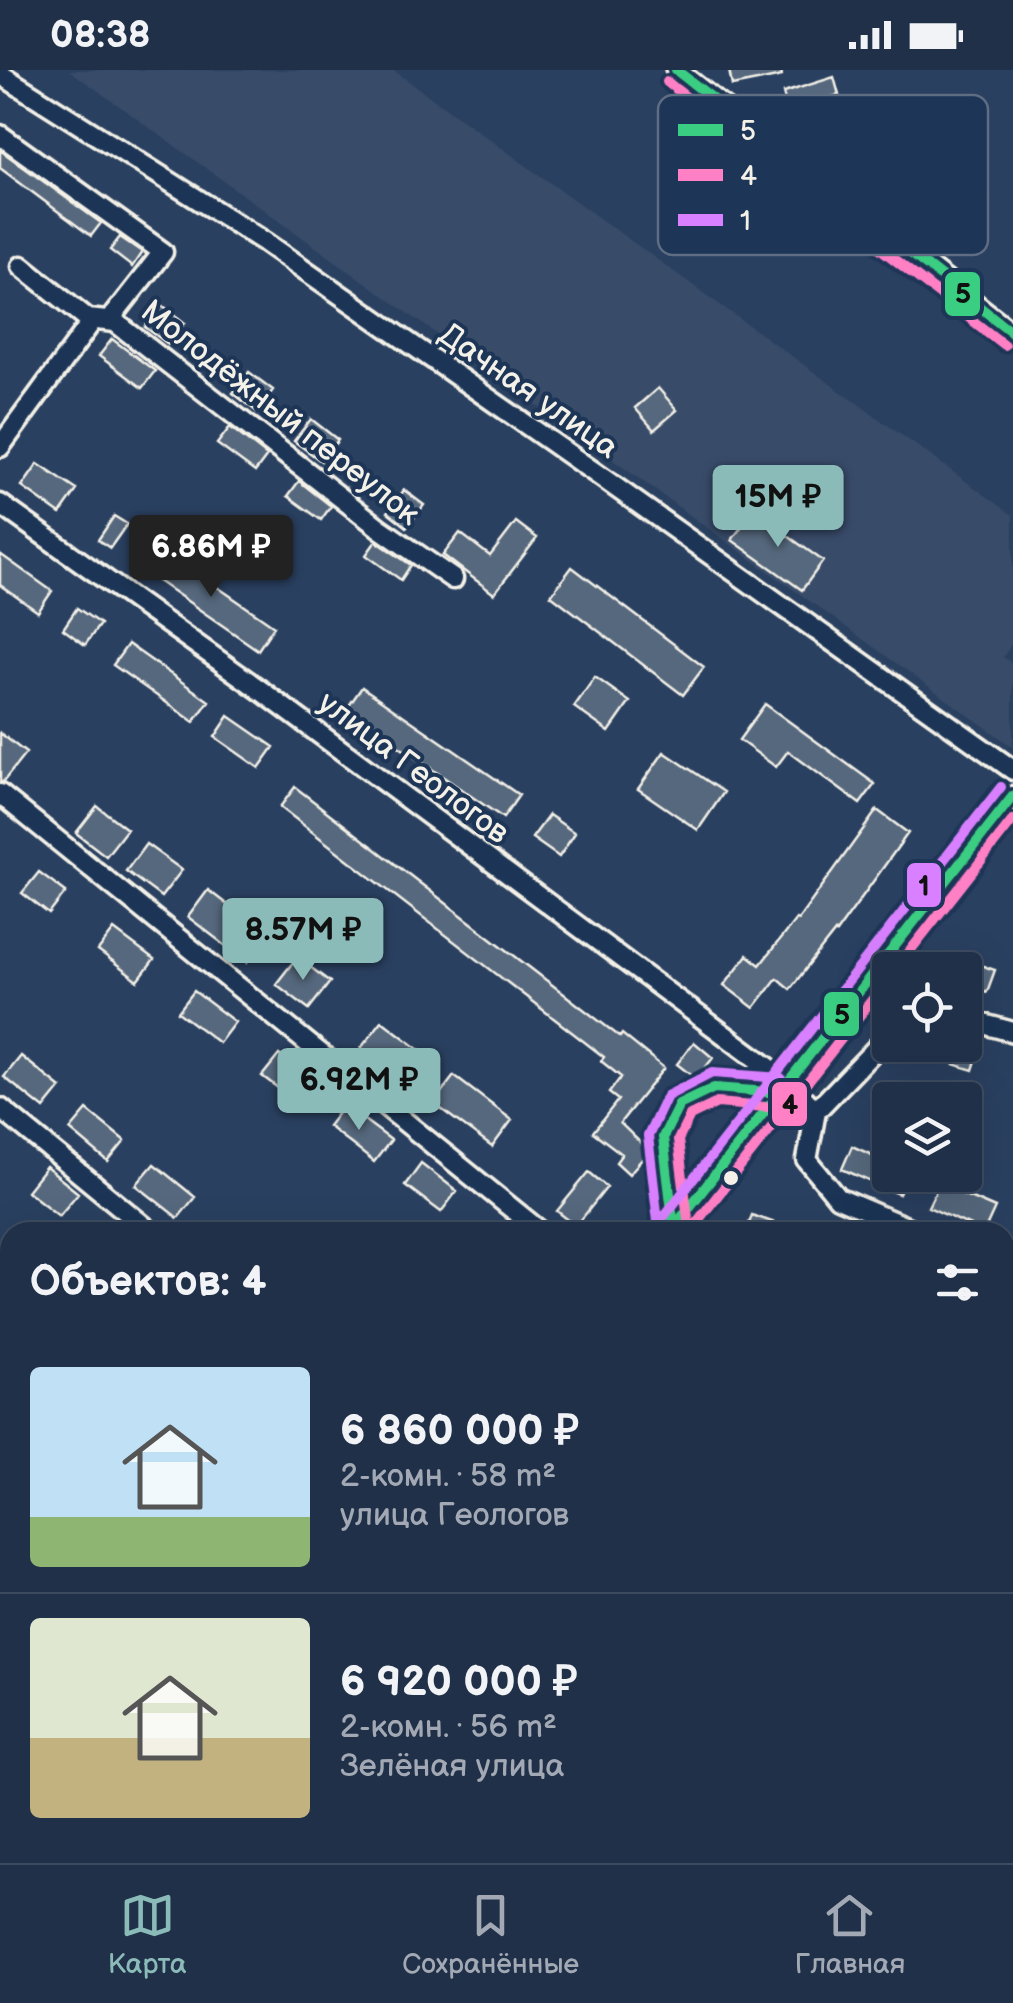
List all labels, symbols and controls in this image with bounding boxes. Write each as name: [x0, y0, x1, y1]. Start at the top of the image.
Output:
text: 08:38: [50, 13, 151, 58]
legend: [658, 95, 988, 255]
text: 5: [740, 115, 756, 148]
text: 4: [740, 160, 757, 193]
text: 1: [740, 205, 751, 238]
line badge: 5: [943, 270, 982, 318]
text: 5: [955, 278, 971, 311]
street label: Молодёжный переулок: [133, 292, 427, 534]
street label: Дачная улица: [431, 315, 625, 467]
pin: 15M ₽: [708, 465, 848, 550]
text: 15M ₽: [735, 478, 821, 517]
pin: 6.86M ₽: [119, 515, 303, 600]
text: 6.86M ₽: [151, 528, 271, 567]
street label: улица Геологов: [310, 684, 517, 853]
line badge: 1: [905, 861, 943, 909]
text: 1: [918, 870, 930, 903]
pin: 8.57M ₽: [211, 898, 395, 983]
text: 8.57M ₽: [244, 911, 362, 950]
map controls: [872, 952, 982, 1192]
button: locate: [872, 952, 982, 1062]
line badge: 5: [822, 990, 861, 1038]
text: 5: [834, 999, 850, 1032]
pin: 6.92M ₽: [267, 1048, 451, 1133]
text: 6.92M ₽: [299, 1061, 419, 1100]
line badge: 4: [770, 1080, 809, 1128]
button: layers: [872, 1082, 982, 1192]
text: 4: [782, 1089, 799, 1122]
unlabelled marker: [721, 1168, 741, 1188]
icon: filters: [930, 1255, 985, 1310]
text: Объектов: 4: [30, 1257, 267, 1308]
text: 6 860 000 ₽: [340, 1406, 579, 1457]
icon: home: [110, 1407, 230, 1527]
text: 2-комн. · 58 m²: [340, 1457, 556, 1496]
text: улица Геологов: [340, 1496, 569, 1535]
text: 6 920 000 ₽: [340, 1657, 578, 1708]
icon: home: [110, 1658, 230, 1778]
text: 2-комн. · 56 m²: [340, 1708, 557, 1747]
text: Зелёная улица: [340, 1747, 564, 1786]
tab: Карта: [108, 1888, 187, 1981]
tab: Сохранённые: [402, 1888, 579, 1981]
tab: Главная: [795, 1888, 905, 1981]

